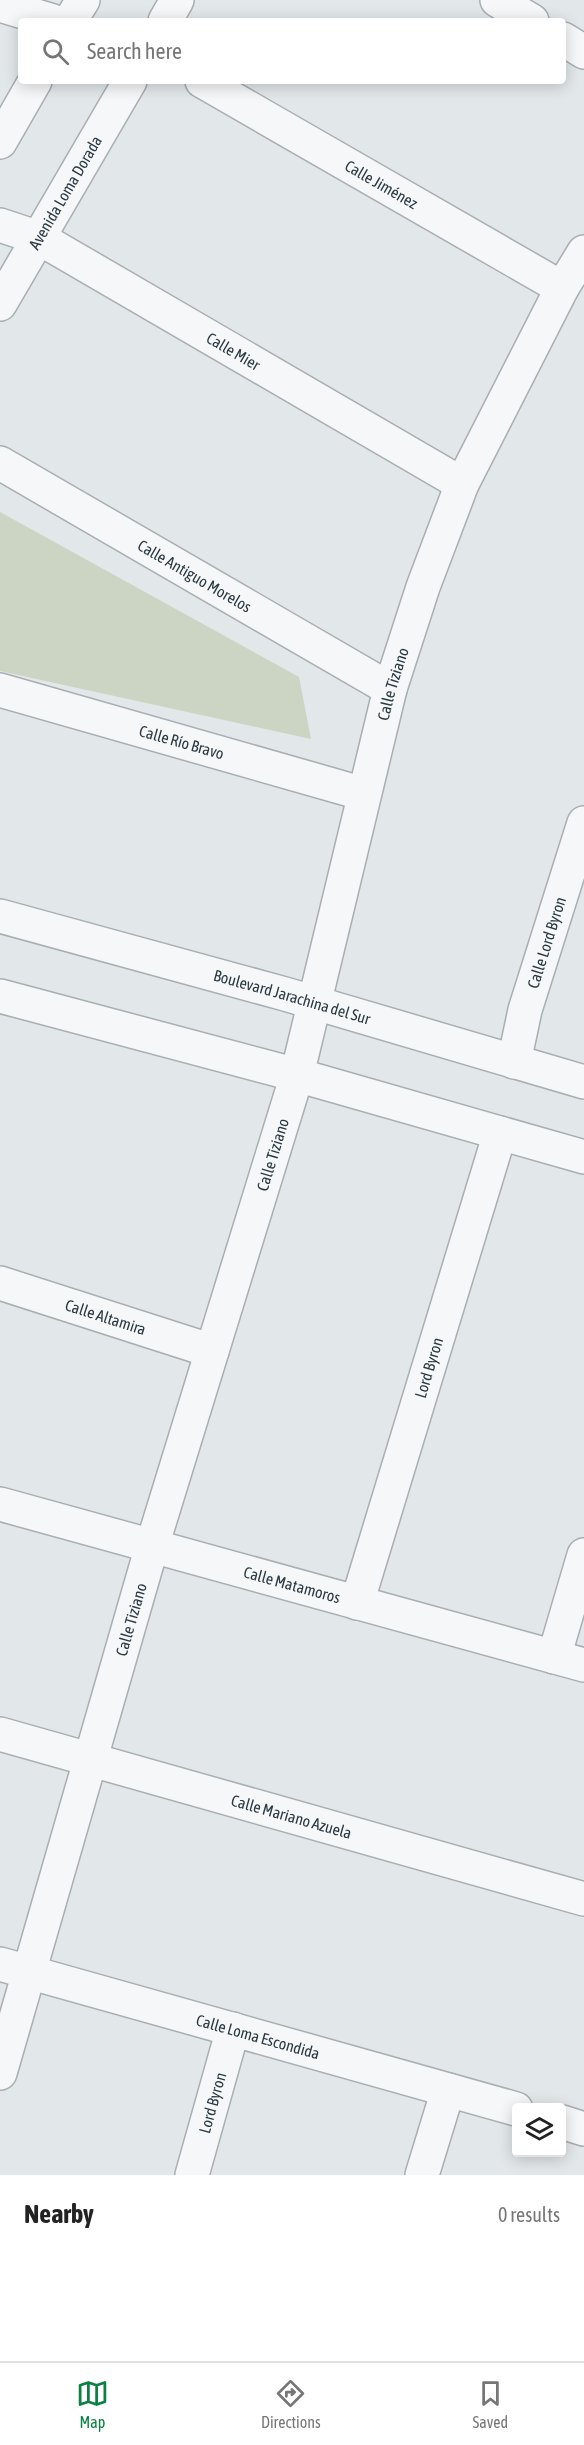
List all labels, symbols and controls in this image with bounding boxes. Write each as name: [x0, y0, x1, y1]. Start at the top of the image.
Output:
search box: [18, 18, 566, 84]
icon: search: [39, 35, 72, 68]
text: Search here: [87, 38, 182, 64]
street label: Avenida Loma Dorada: [25, 132, 105, 253]
street label: Calle Jiménez: [342, 156, 421, 212]
street label: Calle Mier: [203, 328, 264, 374]
street label: Calle Antiguo Morelos: [135, 536, 255, 616]
street label: Calle Tiziano: [374, 645, 412, 722]
street label: Calle Río Bravo: [137, 721, 226, 763]
street label: Calle Lord Byron: [523, 894, 569, 990]
street label: Boulevard Jarachina del Sur: [212, 966, 373, 1028]
street label: Calle Tiziano: [253, 1116, 292, 1193]
street label: Calle Altamira: [63, 1296, 148, 1338]
street label: Lord Byron: [411, 1335, 446, 1400]
street label: Calle Matamoros: [242, 1563, 343, 1607]
street label: Calle Tiziano: [112, 1581, 150, 1658]
street label: Calle Mariano Azuela: [229, 1791, 354, 1842]
street label: Calle Loma Escondida: [194, 2011, 322, 2062]
street label: Lord Byron: [195, 2070, 229, 2135]
map controls: [512, 2103, 566, 2157]
button: layers: [512, 2103, 566, 2157]
text: Nearby: [24, 2199, 94, 2229]
text: 0 results: [498, 2203, 560, 2226]
tab: Map: [76, 2377, 109, 2431]
tab: Directions: [261, 2377, 321, 2431]
tab: Saved: [473, 2377, 508, 2431]

